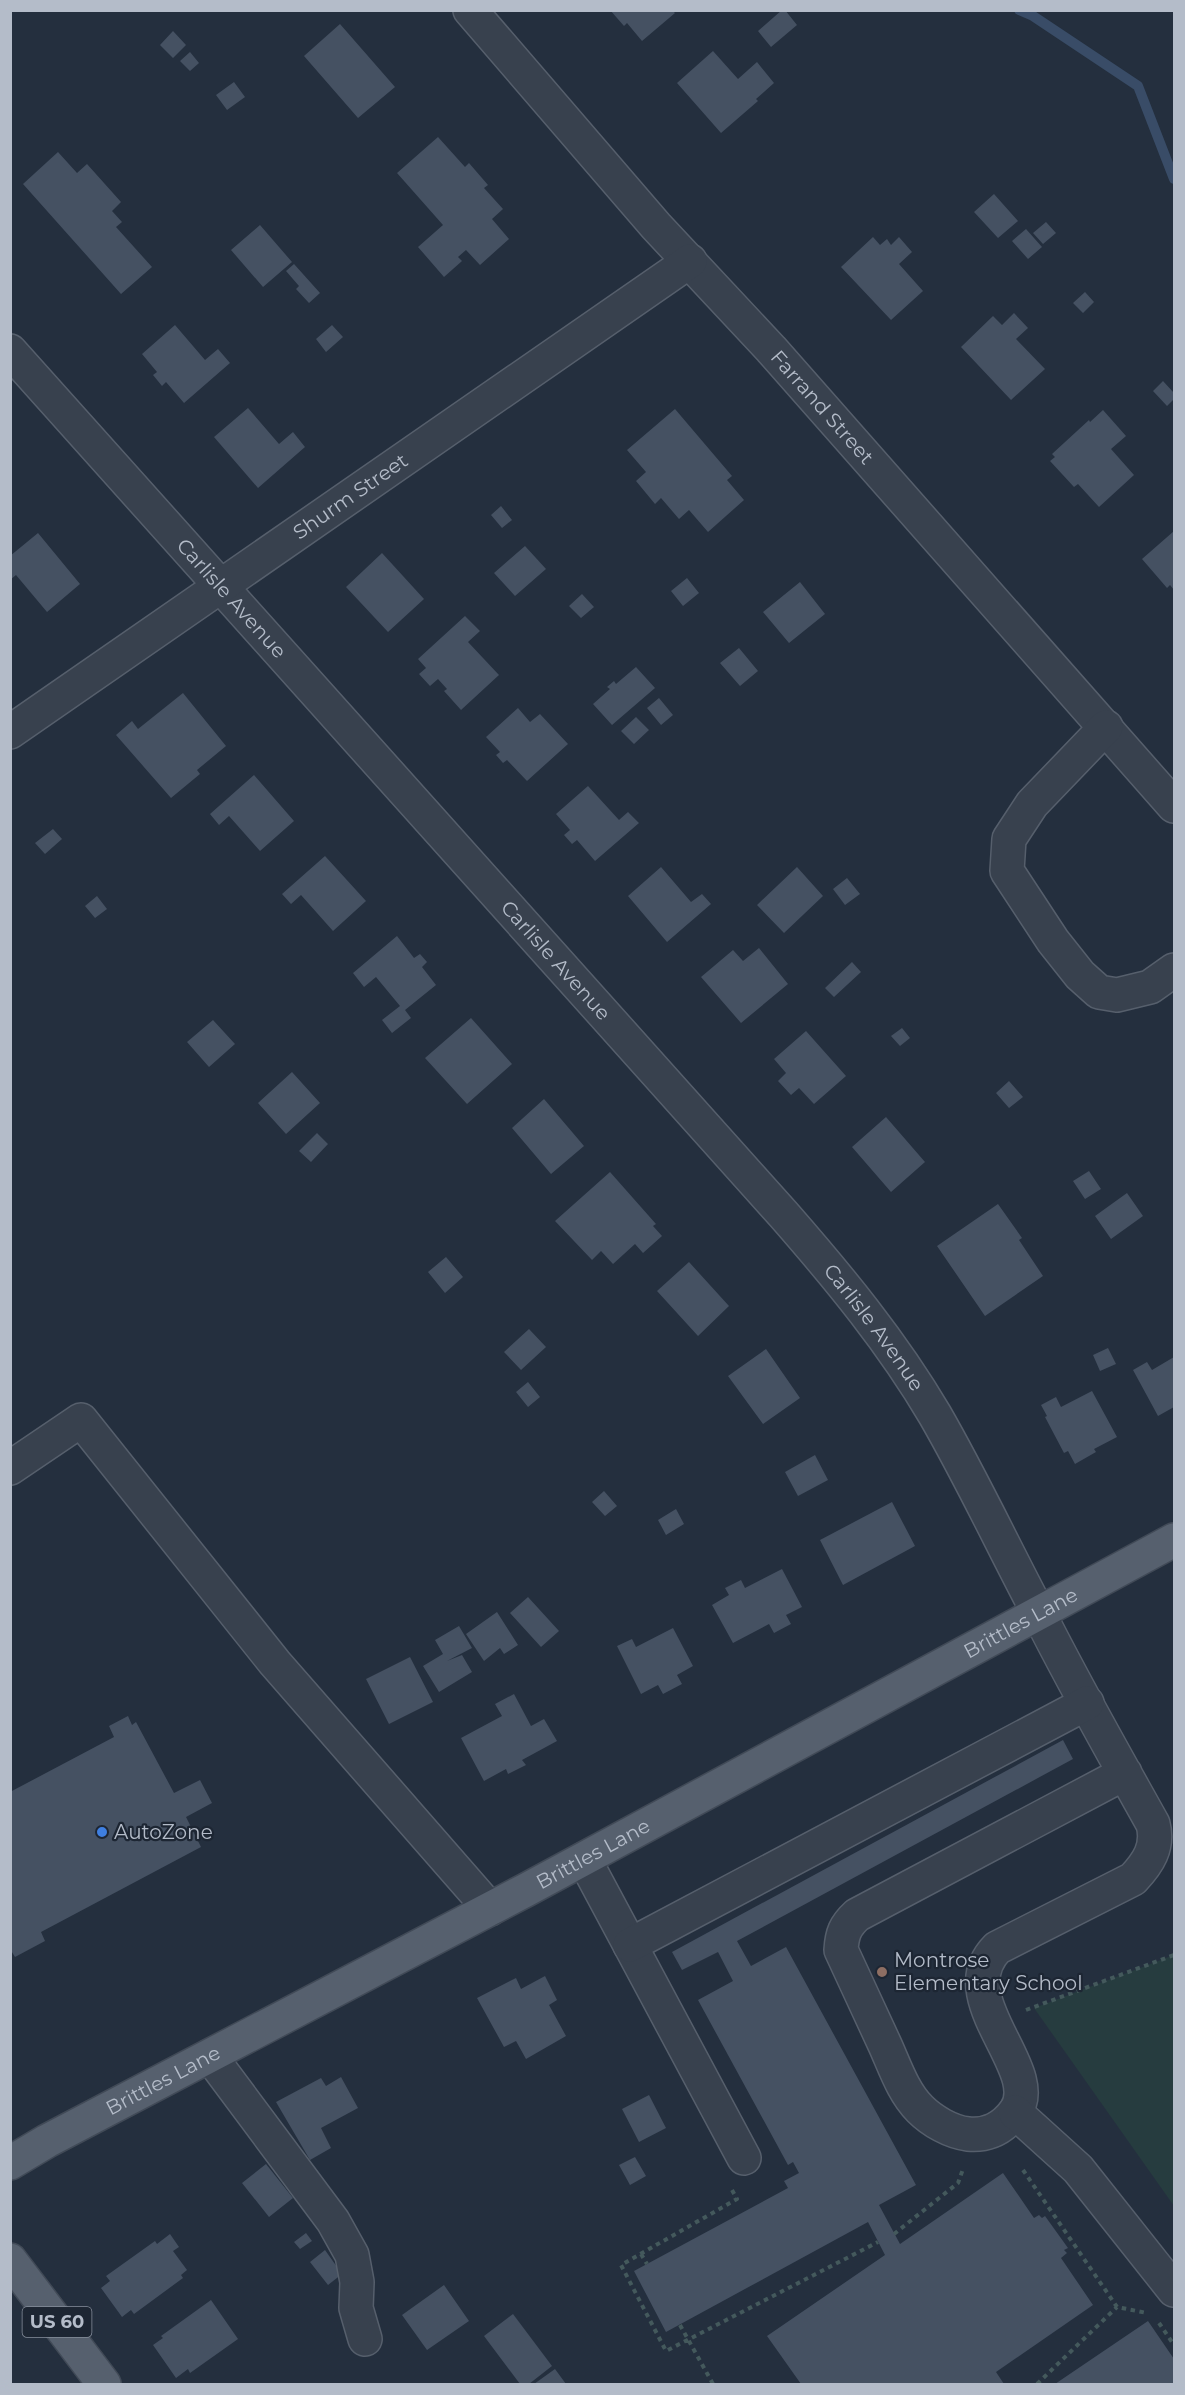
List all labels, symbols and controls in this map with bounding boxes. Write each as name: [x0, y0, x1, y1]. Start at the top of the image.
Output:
street label: Farrand Street: [766, 345, 879, 469]
street label: Shurm Street: [288, 448, 412, 544]
street label: Carlisle Avenue: [172, 533, 291, 663]
street label: Carlisle Avenue: [496, 895, 616, 1025]
street label: Carlisle Avenue: [819, 1259, 929, 1395]
street label: Brittles Lane: [960, 1582, 1082, 1663]
street label: Brittles Lane: [532, 1813, 654, 1894]
place label: AutoZone: [114, 1820, 213, 1844]
marker: AutoZone: [95, 1825, 109, 1839]
place label: Montrose Elementary School: [894, 1948, 1083, 1995]
marker: Montrose Elementary School: [875, 1965, 889, 1979]
street label: Brittles Lane: [102, 2040, 224, 2120]
road number: US 60: [22, 2307, 92, 2337]

